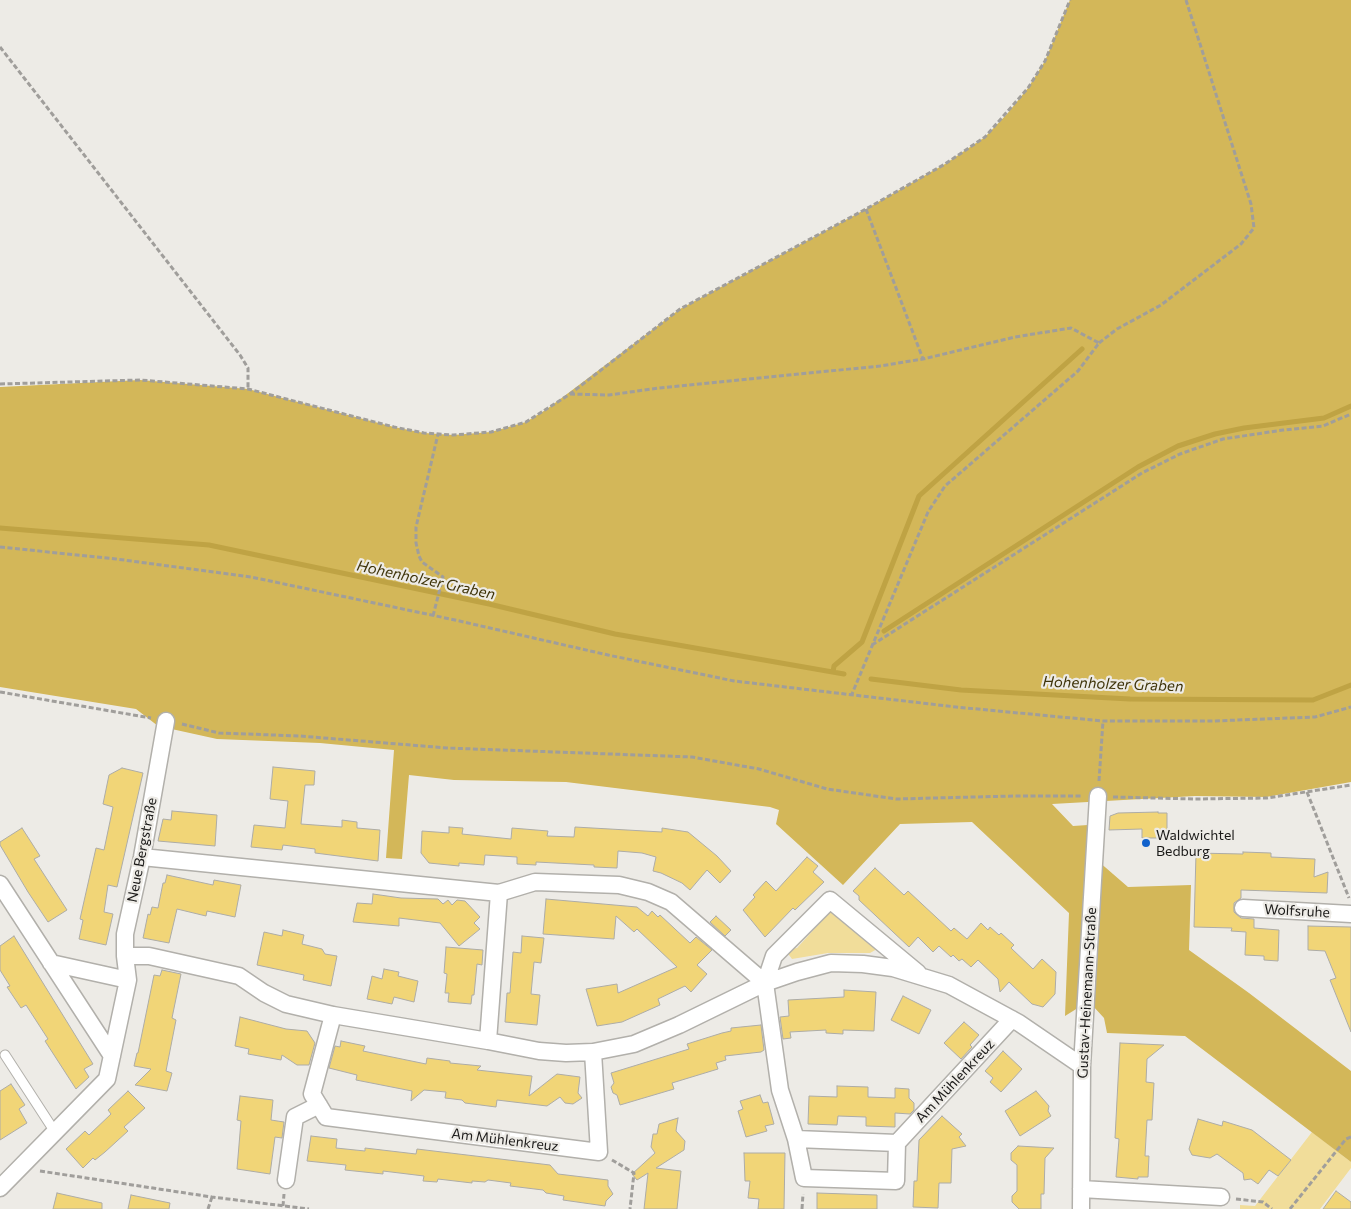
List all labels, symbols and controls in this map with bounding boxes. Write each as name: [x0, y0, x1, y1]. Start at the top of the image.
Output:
water label: Hohenholzer Graben: [355, 557, 497, 603]
water label: Hohenholzer Graben: [1042, 673, 1184, 695]
street label: Neue Bergstraße: [124, 796, 160, 904]
place label: Waldwichtel Bedburg: [1156, 827, 1235, 860]
marker: Waldwichtel Bedburg: [1140, 837, 1152, 849]
street label: Wolfsruhe: [1264, 901, 1330, 921]
street label: Gustav-Heinemann-Straße: [1074, 907, 1100, 1079]
street label: Am Mühlenkreuz: [912, 1036, 998, 1126]
street label: Am Mühlenkreuz: [450, 1125, 560, 1155]

